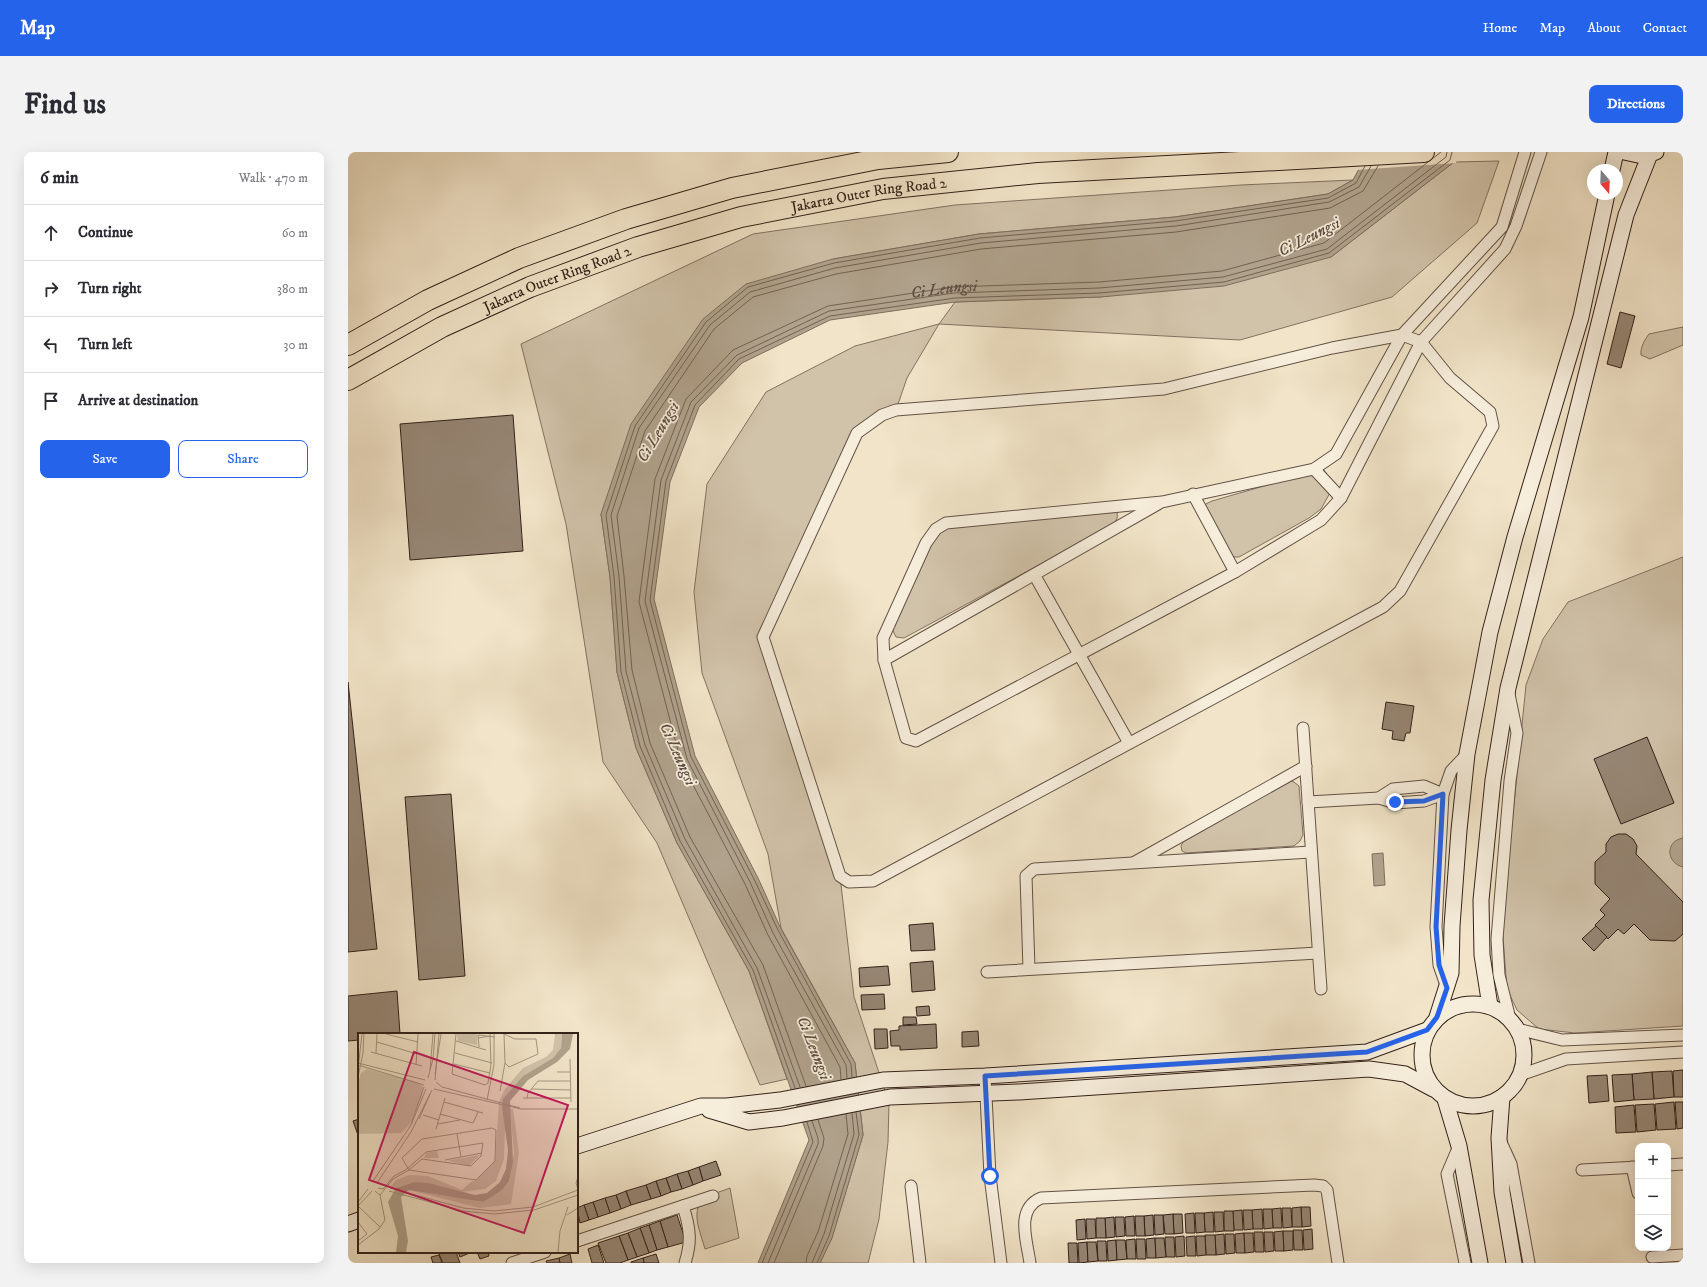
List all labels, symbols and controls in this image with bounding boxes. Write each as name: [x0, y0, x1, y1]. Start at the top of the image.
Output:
text: Map: [20, 17, 55, 40]
text: Home: [1483, 19, 1517, 37]
text: Map: [1539, 19, 1565, 37]
text: About: [1587, 19, 1621, 37]
text: Contact: [1643, 19, 1687, 37]
button: Directions: [1589, 85, 1683, 123]
text: Find us: [24, 87, 106, 122]
north arrow: [1587, 164, 1623, 200]
text: 6 min: [40, 167, 79, 189]
text: Walk · 470 m: [239, 170, 308, 186]
street label: Jakarta Outer Ring Road 2: [787, 173, 948, 217]
water label: Ci Leungsi: [1275, 213, 1344, 261]
icon: ahead: [40, 222, 62, 244]
text: Continue: [78, 223, 133, 242]
text: 60 m: [282, 225, 308, 241]
street label: Jakarta Outer Ring Road 2: [478, 241, 634, 317]
water label: Ci Leungsi: [909, 276, 978, 303]
icon: right: [40, 278, 62, 300]
text: Turn right: [78, 279, 141, 298]
text: 380 m: [277, 281, 308, 297]
icon: left: [40, 334, 62, 356]
text: Turn left: [78, 335, 132, 354]
text: 30 m: [284, 337, 308, 353]
icon: arrive: [40, 390, 62, 412]
text: Arrive at destination: [78, 391, 198, 410]
water label: Ci Leungsi: [632, 398, 684, 466]
button: Save: [40, 440, 170, 478]
button: Share: [178, 440, 308, 478]
water label: Ci Leungsi: [655, 719, 701, 789]
route end: [1386, 793, 1404, 811]
water label: Ci Leungsi: [793, 1013, 836, 1083]
inset map: [358, 1033, 578, 1253]
map controls: [1635, 1143, 1671, 1251]
button: +: [1635, 1143, 1671, 1179]
route start: [981, 1167, 999, 1185]
button: −: [1635, 1179, 1671, 1215]
button: layers: [1635, 1215, 1671, 1251]

